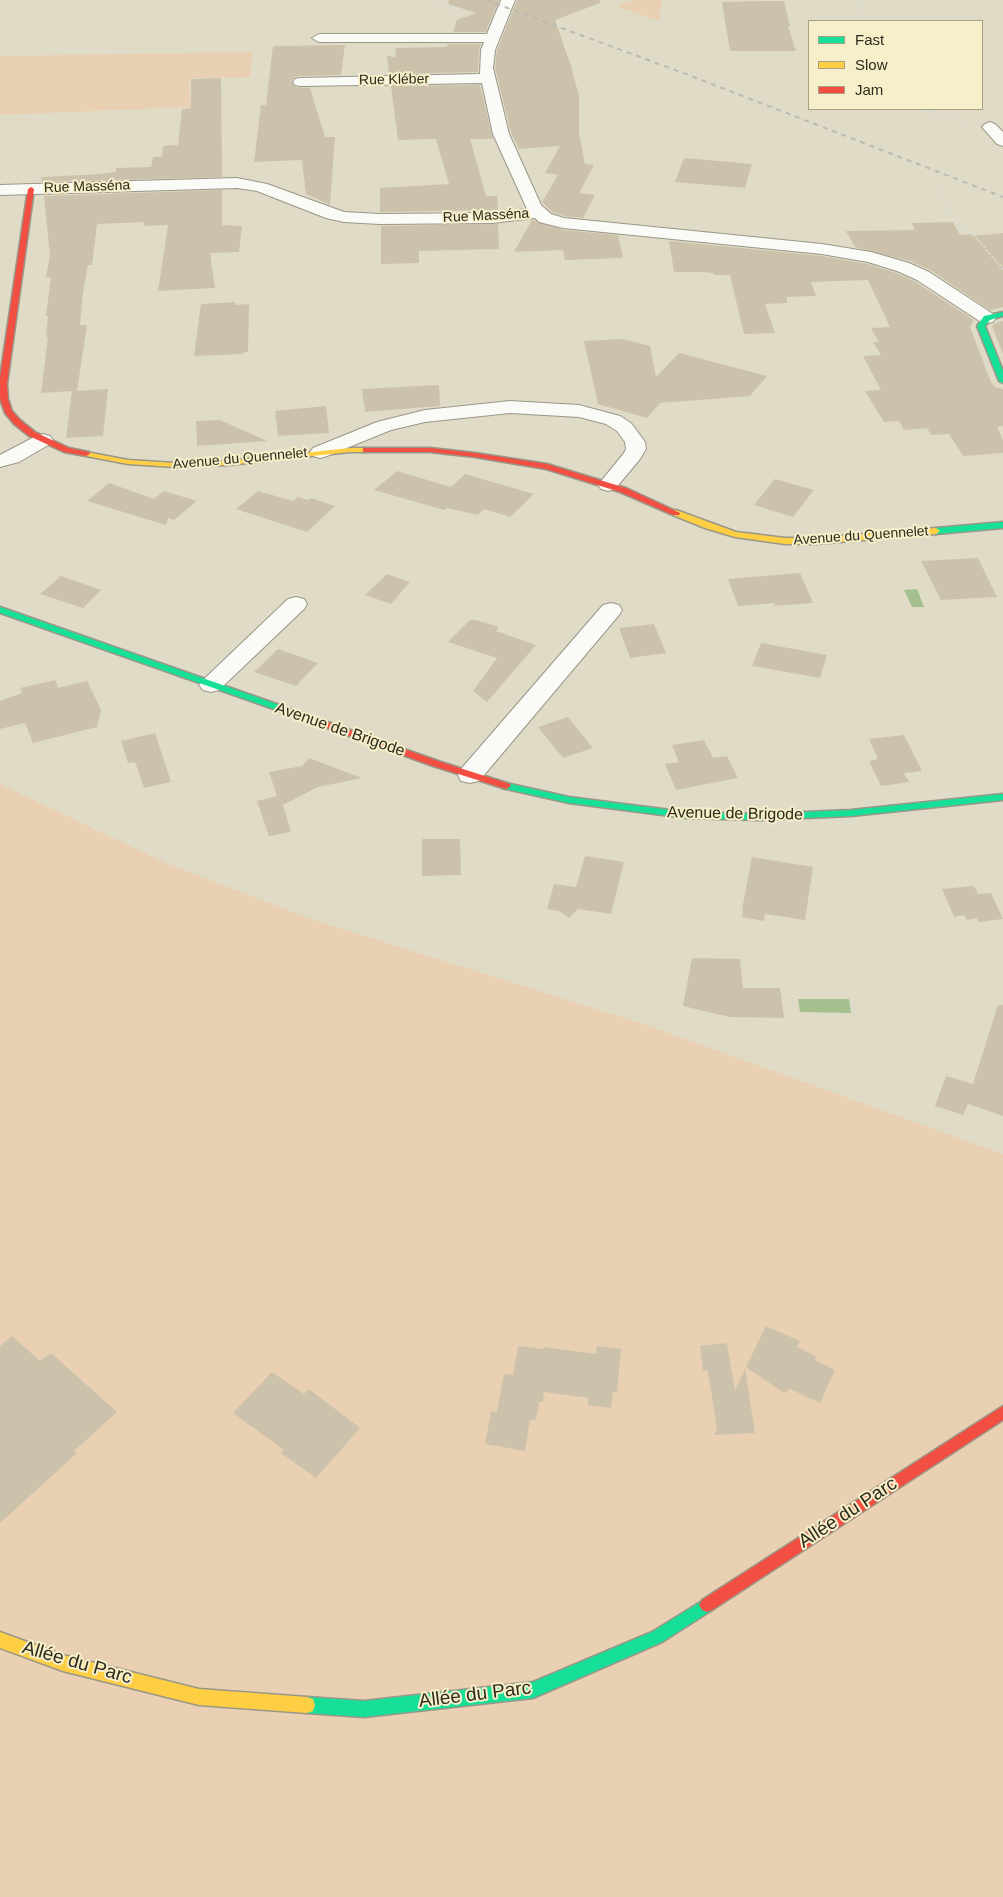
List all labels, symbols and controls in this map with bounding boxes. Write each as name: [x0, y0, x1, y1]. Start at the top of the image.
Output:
legend: [808, 20, 983, 110]
text: Fast: [855, 31, 884, 48]
text: Slow: [855, 56, 888, 73]
street label: Rue Kléber: [359, 71, 429, 89]
text: Jam: [855, 81, 883, 98]
street label: Rue Masséna: [44, 177, 130, 197]
street label: Rue Masséna: [442, 205, 530, 227]
street label: Avenue du Quennelet: [172, 445, 308, 473]
street label: Avenue du Quennelet: [793, 523, 929, 549]
street label: Avenue de Brigode: [273, 699, 407, 761]
street label: Avenue de Brigode: [667, 803, 803, 825]
street label: Allée du Parc: [794, 1473, 902, 1553]
street label: Allée du Parc: [20, 1636, 134, 1690]
street label: Allée du Parc: [418, 1677, 532, 1713]

